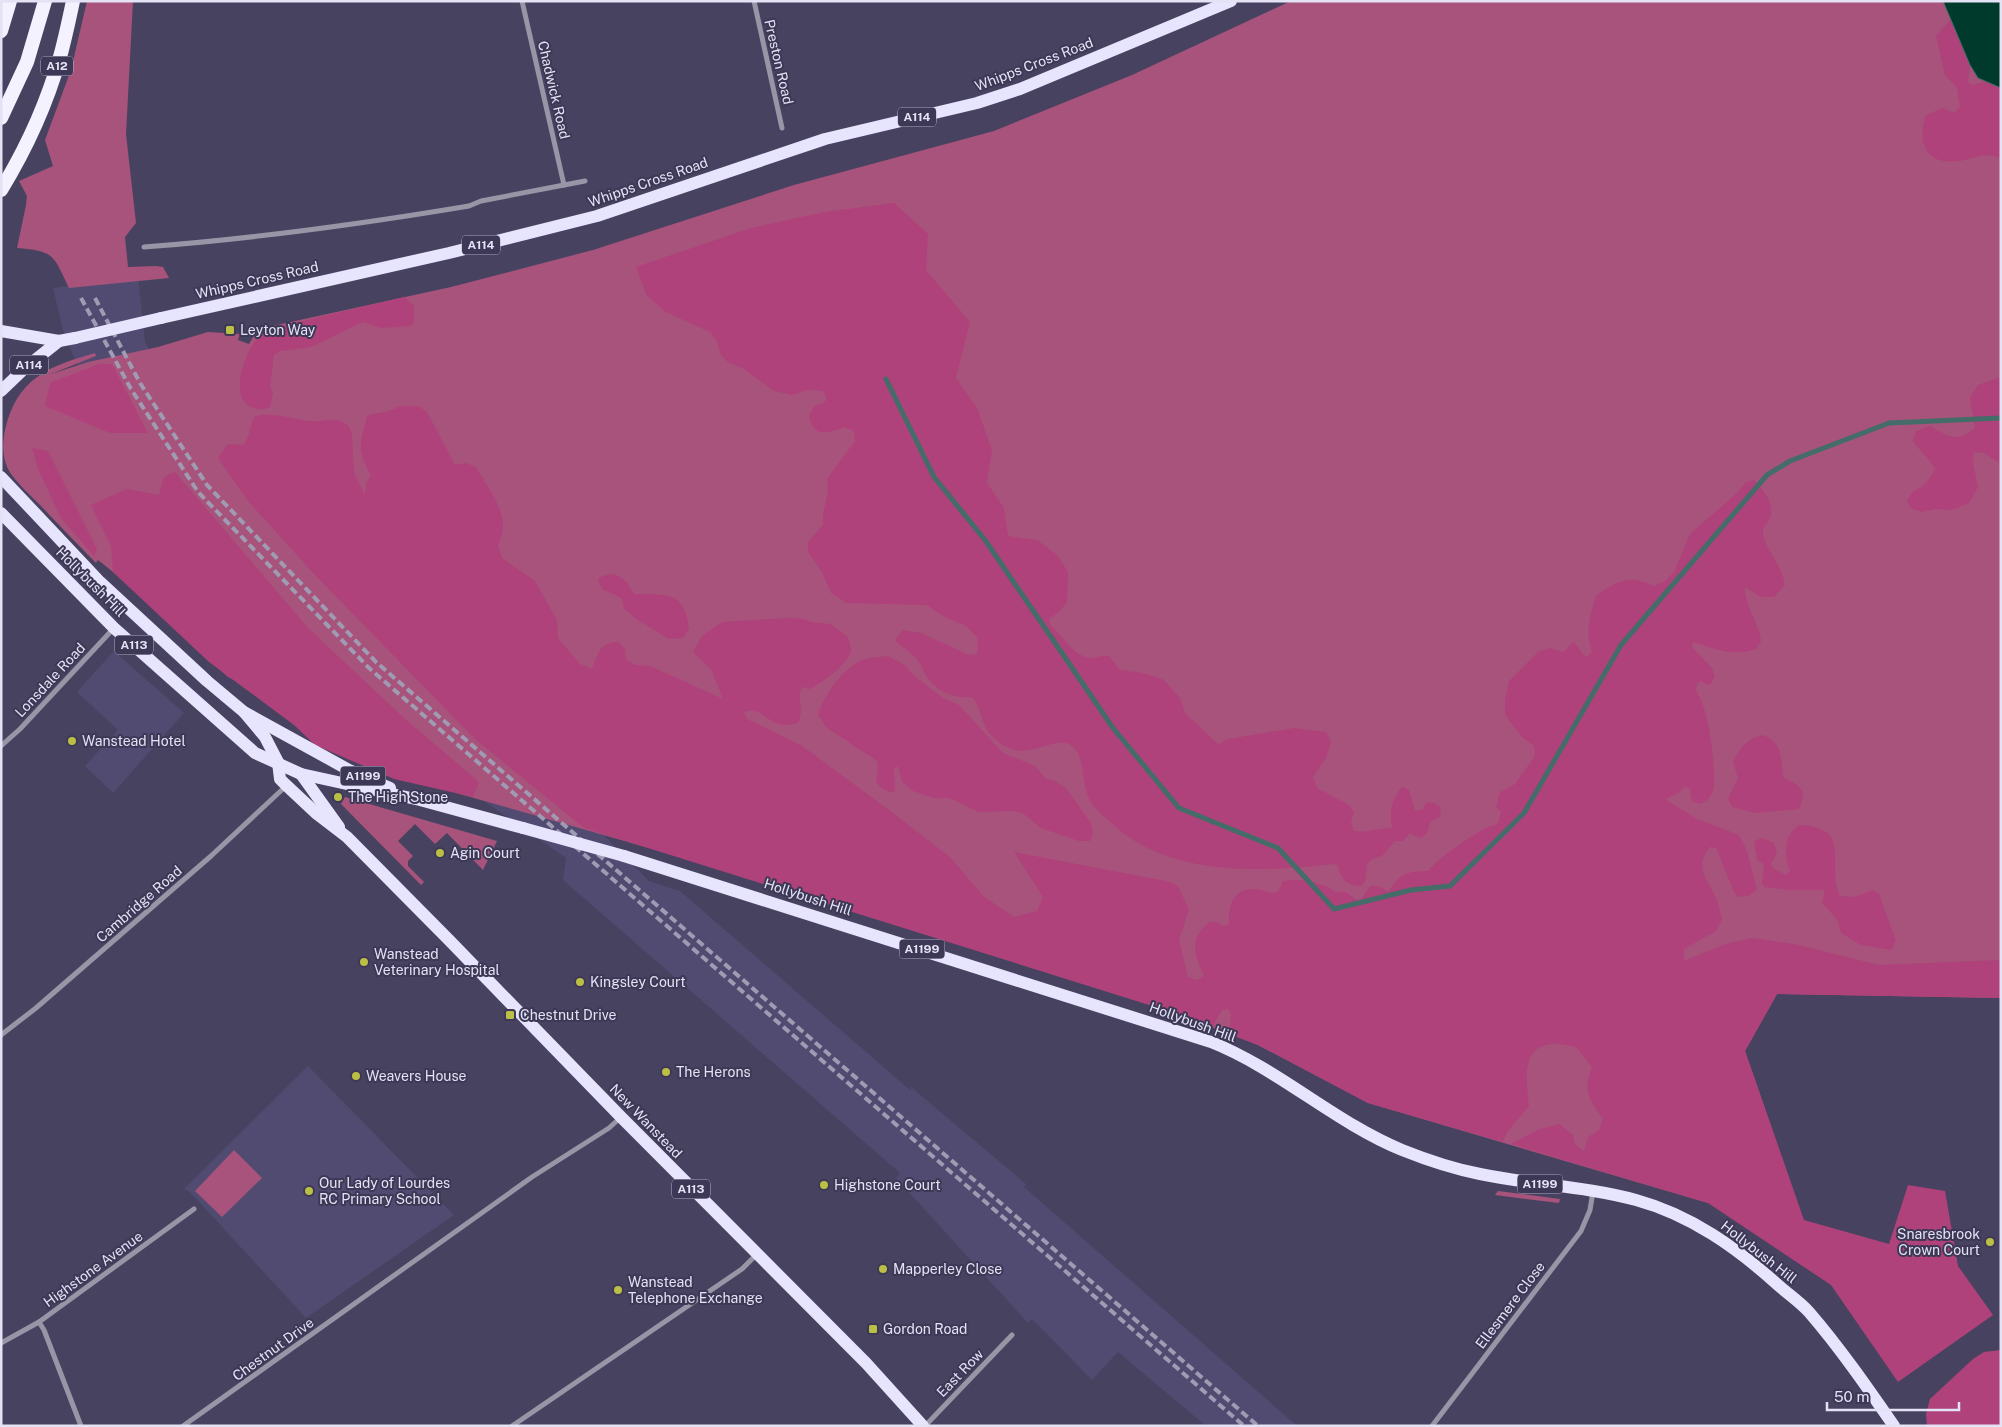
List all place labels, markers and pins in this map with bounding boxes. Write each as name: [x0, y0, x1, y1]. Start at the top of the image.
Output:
place label: Leyton Way: [240, 322, 316, 338]
marker: Leyton Way: [224, 324, 236, 336]
place label: Wanstead Hotel: [82, 733, 186, 749]
marker: Wanstead Hotel: [66, 735, 78, 747]
place label: The High Stone: [348, 789, 448, 805]
marker: The High Stone: [332, 791, 344, 803]
place label: Agin Court: [450, 845, 520, 861]
marker: Agin Court: [434, 847, 446, 859]
place label: Wanstead Veterinary Hospital: [374, 946, 500, 978]
marker: Wanstead Veterinary Hospital: [358, 956, 370, 968]
place label: Kingsley Court: [590, 974, 686, 990]
marker: Kingsley Court: [574, 976, 586, 988]
place label: Chestnut Drive: [520, 1007, 617, 1023]
marker: Chestnut Drive: [504, 1009, 516, 1021]
place label: The Herons: [676, 1064, 751, 1080]
marker: The Herons: [660, 1066, 672, 1078]
place label: Weavers House: [366, 1068, 467, 1084]
marker: Weavers House: [350, 1070, 362, 1082]
place label: Our Lady of Lourdes RC Primary School: [319, 1175, 450, 1207]
place label: Highstone Court: [834, 1177, 941, 1193]
marker: Highstone Court: [818, 1179, 830, 1191]
marker: Our Lady of Lourdes RC Primary School: [303, 1185, 315, 1197]
place label: Snaresbrook Crown Court: [1897, 1226, 1980, 1258]
marker: Snaresbrook Crown Court: [1984, 1236, 1996, 1248]
place label: Mapperley Close: [893, 1261, 1002, 1277]
marker: Mapperley Close: [877, 1263, 889, 1275]
place label: Wanstead Telephone Exchange: [628, 1274, 763, 1306]
marker: Wanstead Telephone Exchange: [612, 1284, 624, 1296]
place label: Gordon Road: [883, 1321, 967, 1337]
marker: Gordon Road: [867, 1323, 879, 1335]

